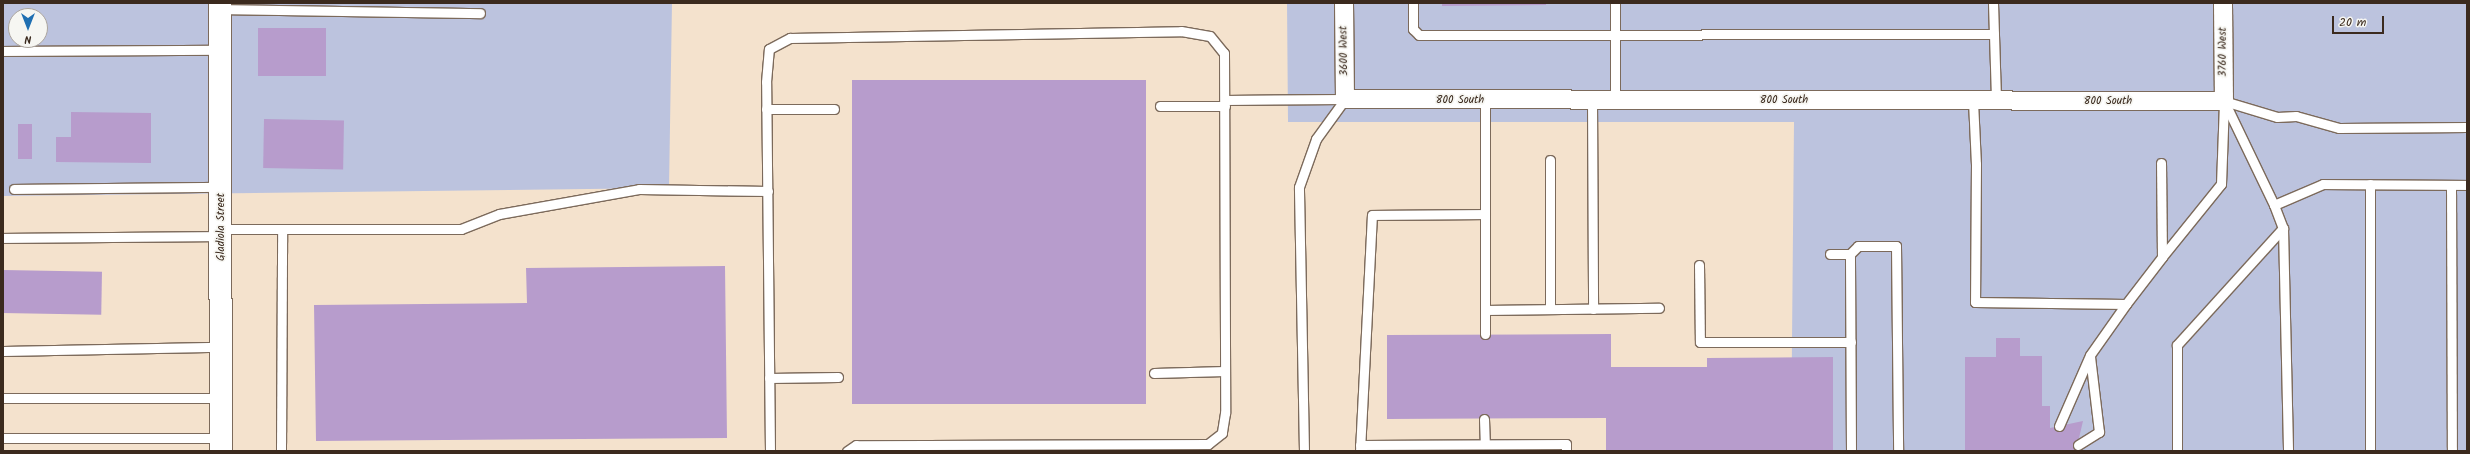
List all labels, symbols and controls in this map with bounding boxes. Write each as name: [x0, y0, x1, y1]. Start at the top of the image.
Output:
north arrow: [8, 8, 48, 48]
scale bar: [2334, 8, 2386, 34]
text: 20 m: [2339, 13, 2366, 32]
street label: 3600 West: [1337, 26, 1351, 76]
street label: 3760 West: [2216, 27, 2230, 77]
text: N: [25, 30, 31, 48]
street label: 800 South: [1436, 93, 1484, 107]
street label: 800 South: [1760, 93, 1808, 107]
street label: 800 South: [2084, 94, 2132, 108]
street label: Gladiola Street: [214, 193, 228, 261]

